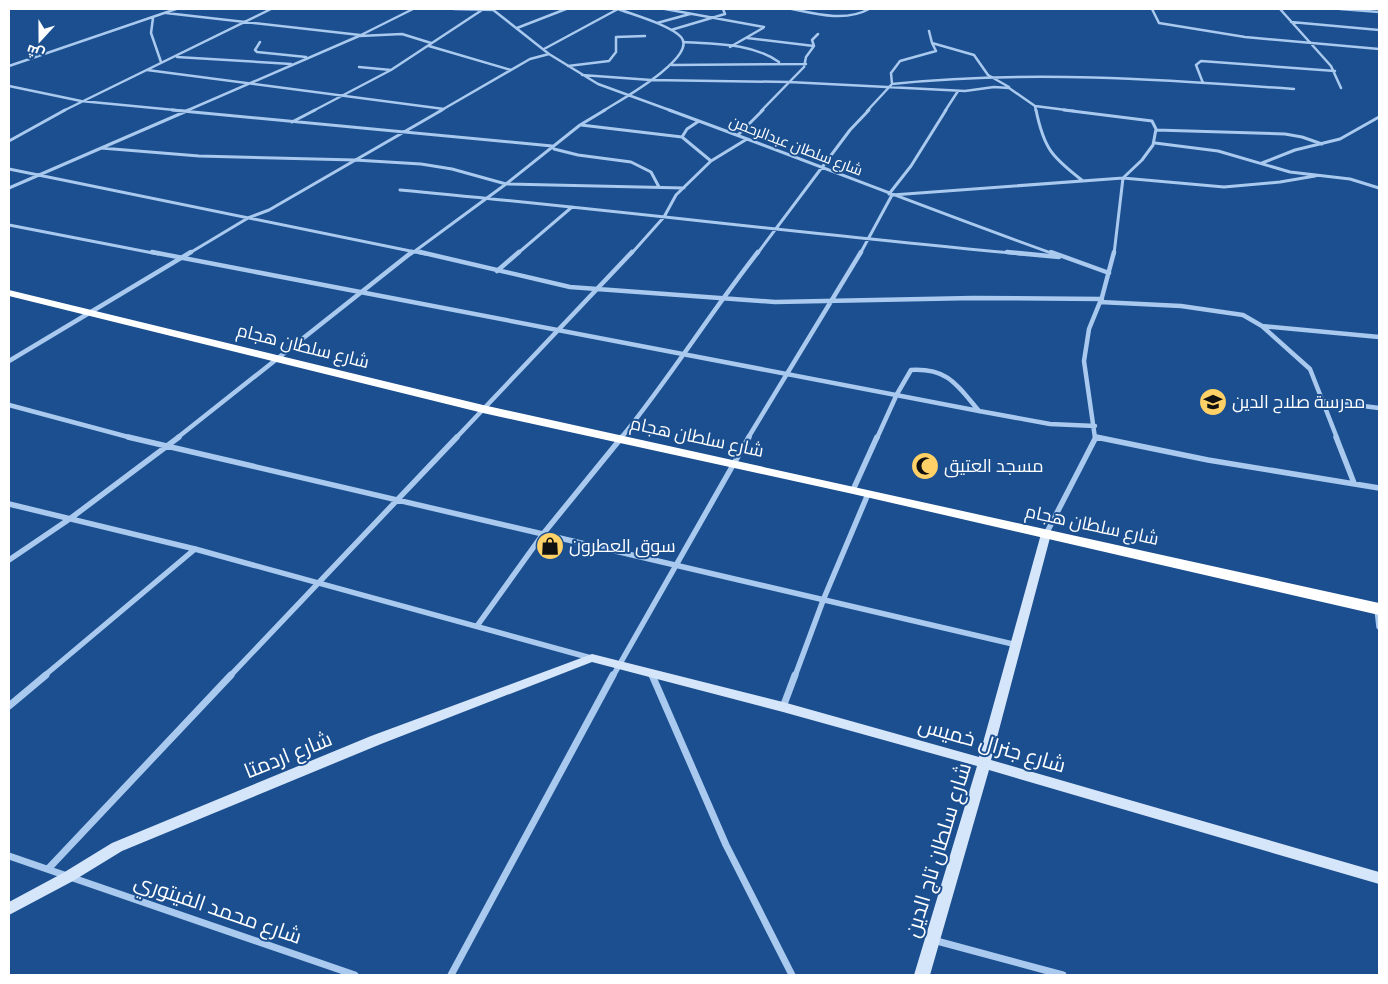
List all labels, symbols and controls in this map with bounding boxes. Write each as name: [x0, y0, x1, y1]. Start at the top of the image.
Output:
north arrow: [15, 15, 65, 65]
text: ش: [24, 41, 47, 64]
street label: شارع سلطان عبدالرحمن: [726, 111, 866, 182]
street label: شارع سلطان هجام: [234, 318, 372, 374]
school or university icon: مدرسة صلاح الدين: [1198, 387, 1228, 417]
place label: مدرسة صلاح الدين: [1232, 390, 1365, 414]
street label: شارع سلطان هجام: [628, 411, 766, 463]
mosque icon: مسجد العتيق: [910, 451, 940, 481]
place label: مسجد العتيق: [944, 454, 1043, 478]
street label: شارع سلطان هجام: [1023, 499, 1161, 551]
shop icon: سوق العطرون: [535, 531, 565, 561]
place label: سوق العطرون: [569, 534, 676, 558]
street label: شارع جنرال خميس: [915, 711, 1069, 779]
street label: شارع اردمتا: [240, 725, 336, 785]
street label: شارع سلطان تاج الدين: [898, 759, 978, 941]
street label: شارع محمد الفيتوري: [130, 867, 305, 953]

